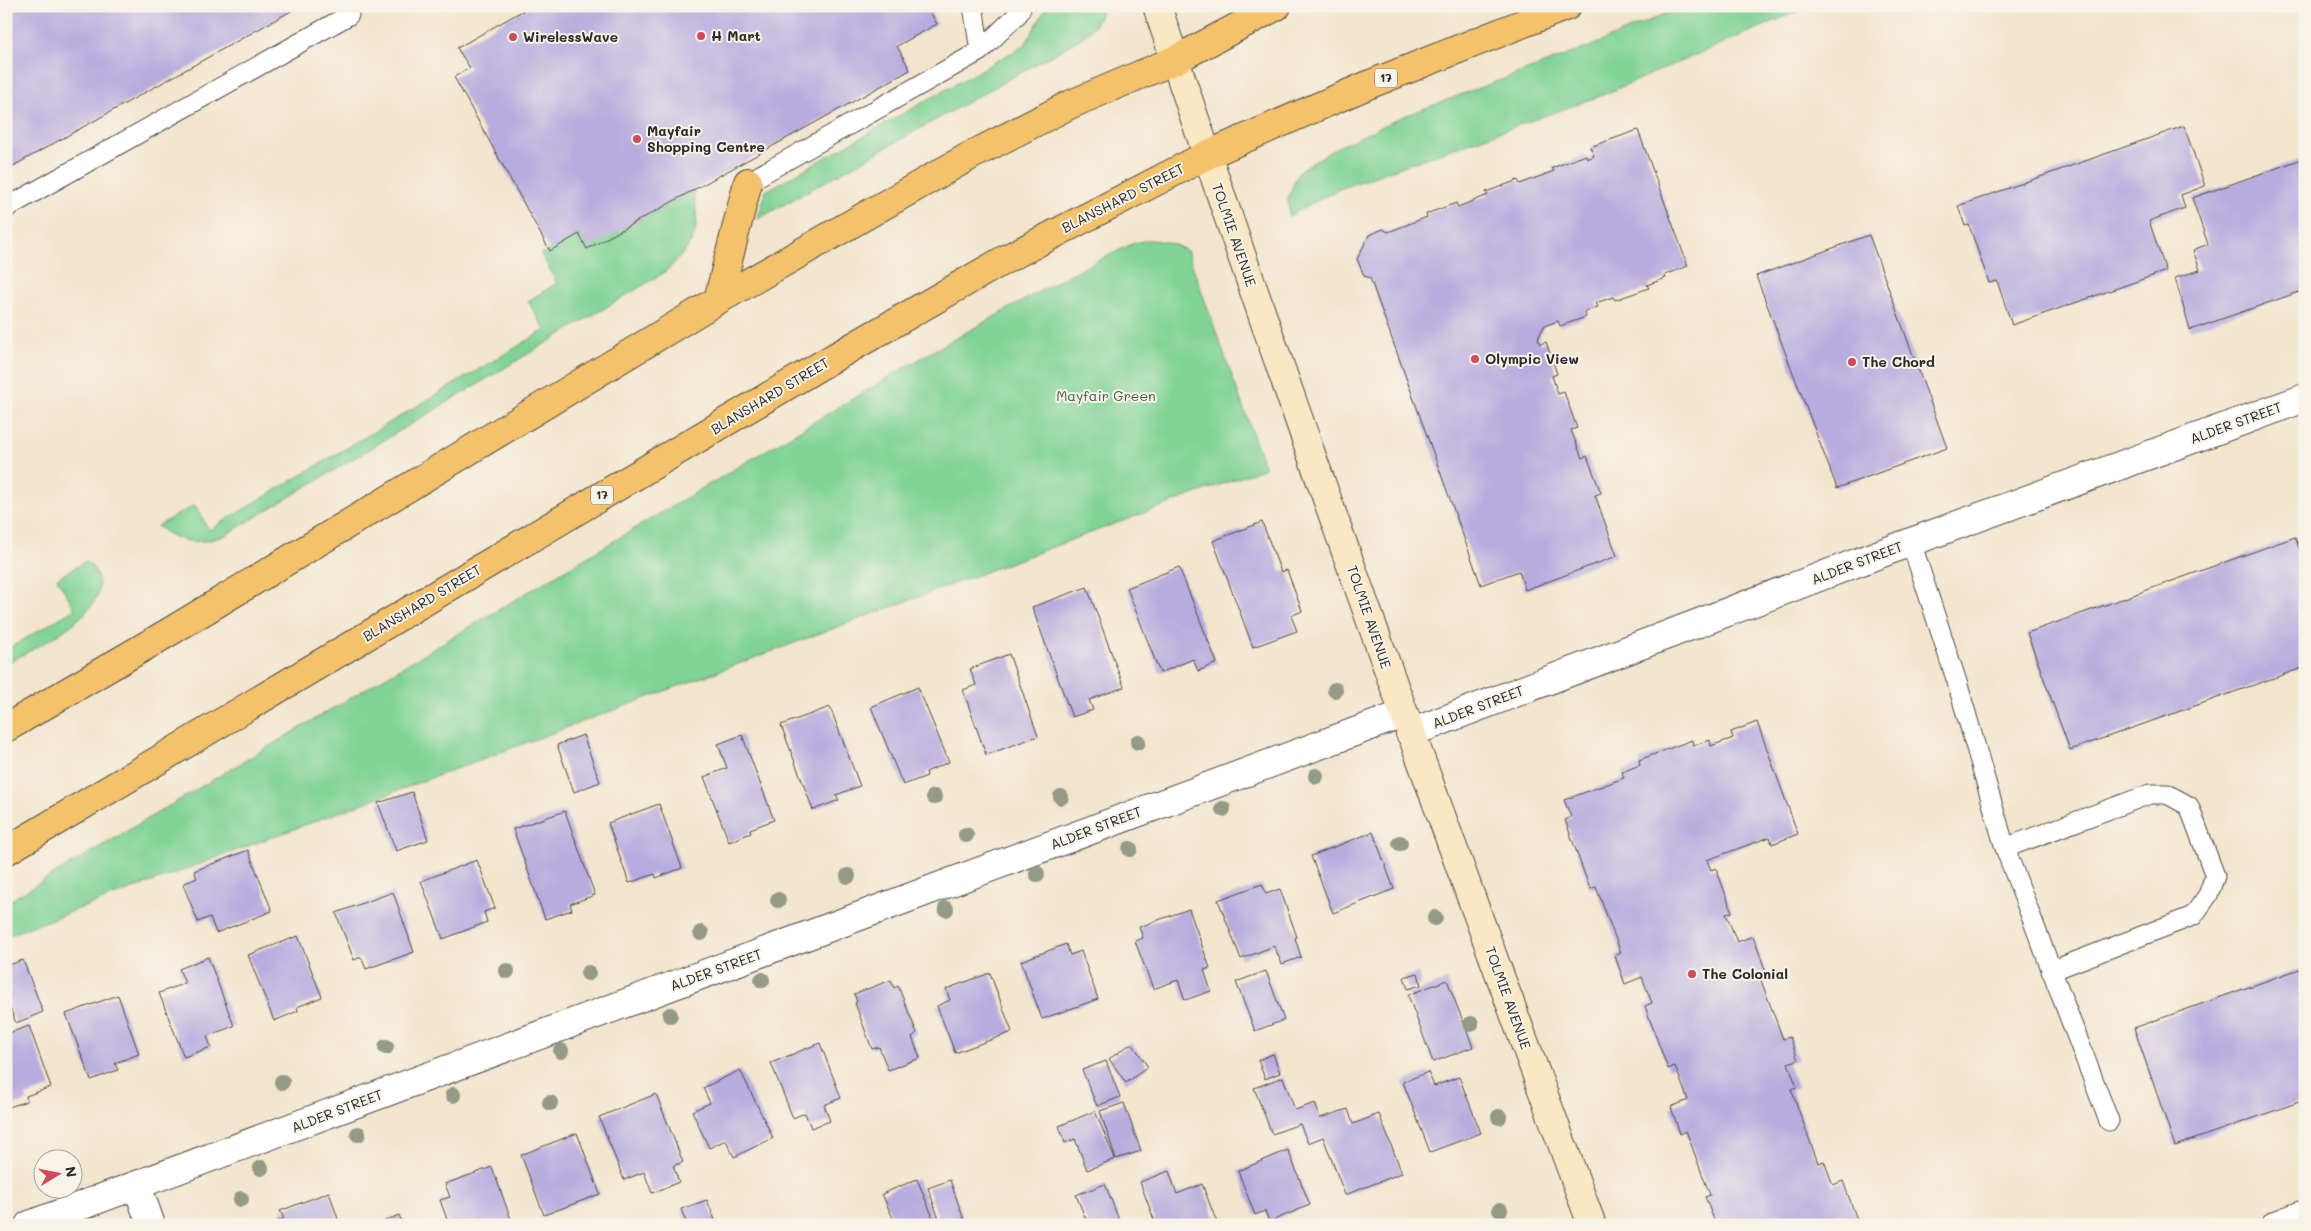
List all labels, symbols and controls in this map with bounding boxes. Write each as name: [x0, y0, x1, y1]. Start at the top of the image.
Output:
place label: H Mart: [711, 26, 761, 45]
place label: WirelessWave: [523, 27, 618, 46]
marker: H Mart: [695, 30, 707, 42]
marker: WirelessWave: [507, 31, 519, 43]
road number: 17: [1375, 68, 1397, 88]
place label: Mayfair Shopping Centre: [647, 121, 765, 156]
marker: Mayfair Shopping Centre: [631, 133, 643, 145]
street label: BLANSHARD STREET: [1058, 158, 1187, 237]
street label: TOLMIE AVENUE: [1208, 181, 1261, 289]
place label: Olympic View: [1485, 349, 1579, 368]
place label: The Chord: [1862, 352, 1935, 371]
street label: BLANSHARD STREET: [707, 353, 833, 439]
marker: Olympic View: [1469, 353, 1481, 365]
marker: The Chord: [1846, 356, 1858, 368]
park label: Mayfair Green: [1056, 386, 1156, 405]
street label: ALDER STREET: [2187, 397, 2285, 448]
road number: 17: [591, 486, 613, 504]
street label: ALDER STREET: [1808, 536, 1906, 589]
street label: BLANSHARD STREET: [359, 560, 485, 646]
street label: TOLMIE AVENUE: [1343, 563, 1396, 671]
street label: ALDER STREET: [1429, 680, 1527, 733]
street label: ALDER STREET: [1047, 801, 1145, 854]
street label: ALDER STREET: [667, 944, 765, 995]
street label: TOLMIE AVENUE: [1481, 944, 1536, 1052]
place label: The Colonial: [1702, 964, 1788, 983]
marker: The Colonial: [1686, 968, 1698, 980]
street label: ALDER STREET: [288, 1084, 386, 1137]
north arrow: [32, 1148, 82, 1198]
text: N: [61, 1165, 82, 1179]

